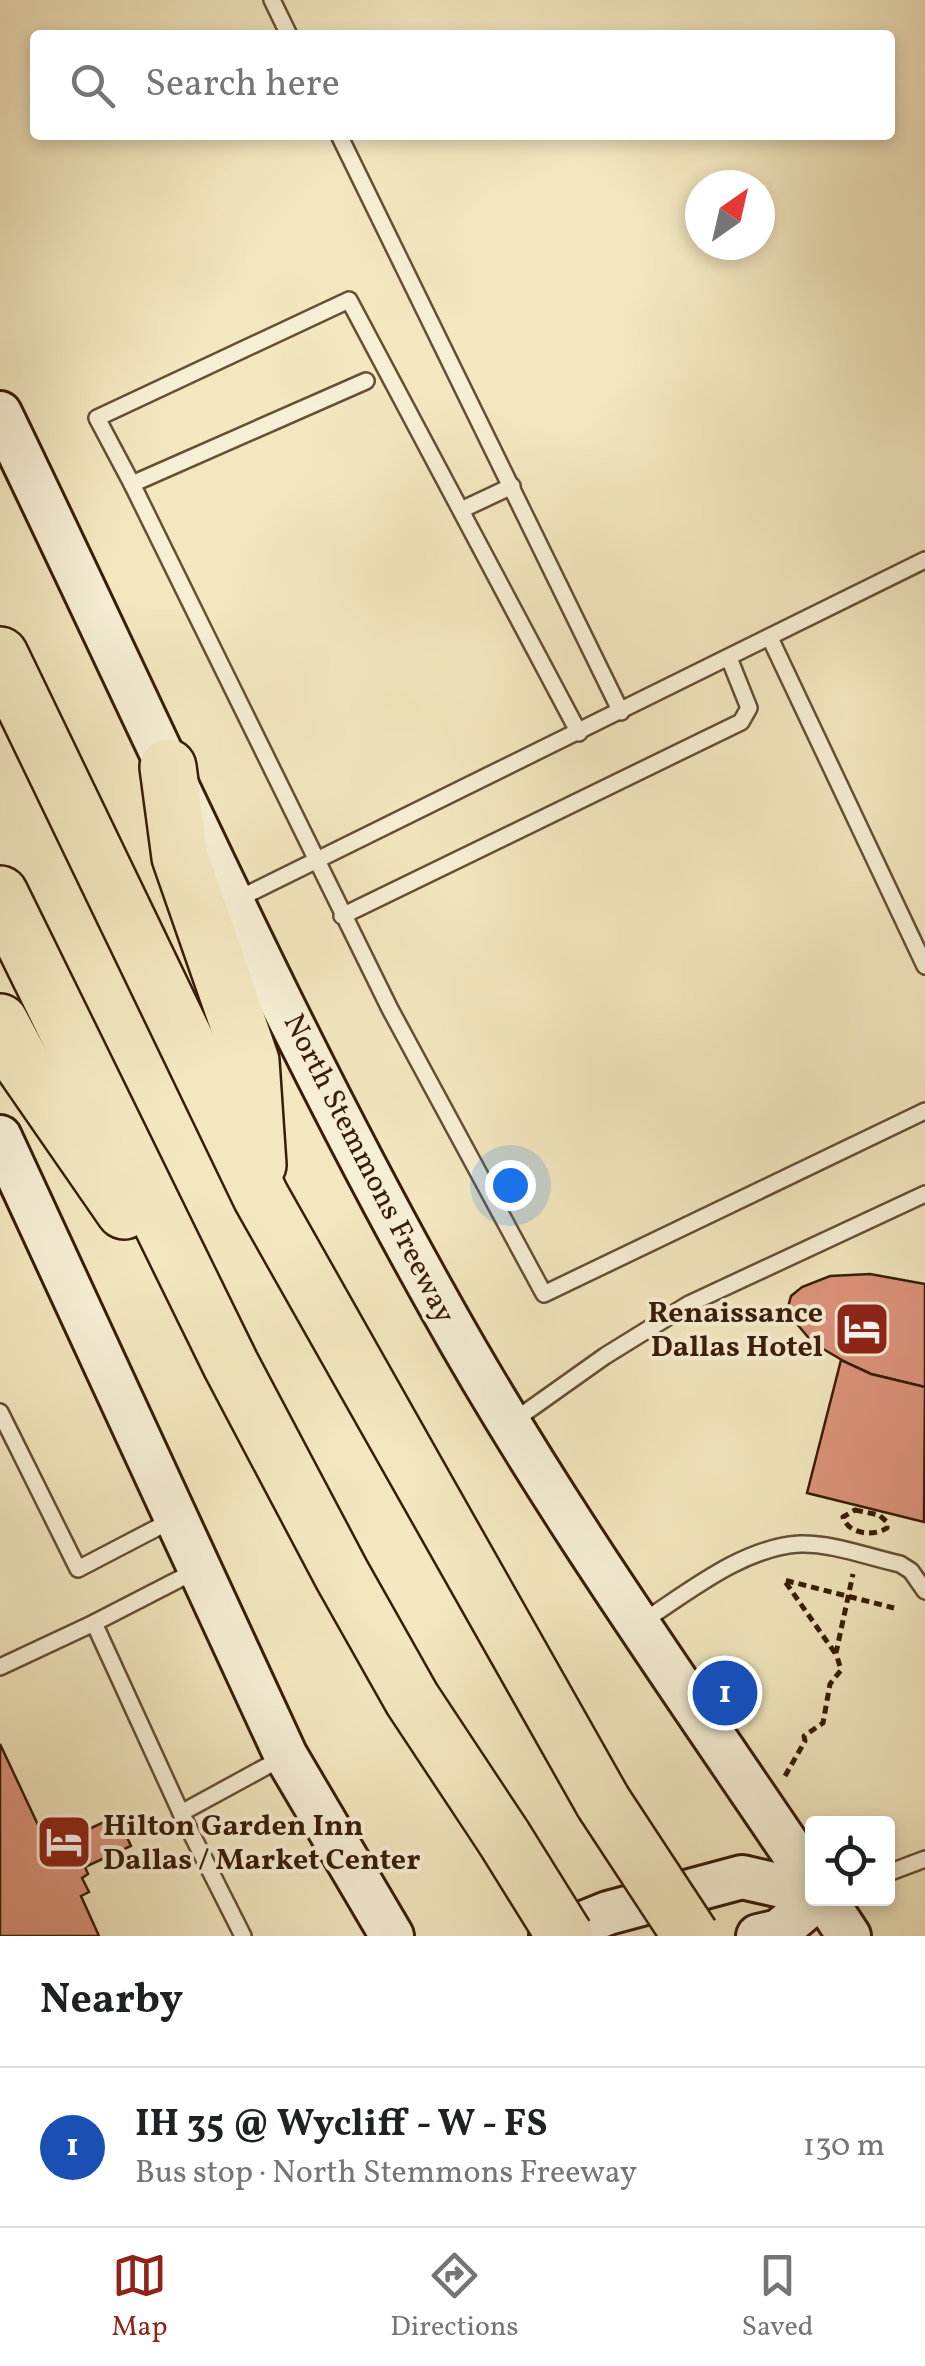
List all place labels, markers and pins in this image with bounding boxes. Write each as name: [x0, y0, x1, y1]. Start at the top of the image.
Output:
place label: Renaissance Dallas Hotel: [648, 1293, 823, 1369]
hotel icon: Renaissance Dallas Hotel: [832, 1299, 892, 1359]
pin: 1: [692, 1656, 758, 1730]
place label: Hilton Garden Inn Dallas / Market Center: [103, 1806, 420, 1882]
hotel icon: Hilton Garden Inn Dallas / Market Center: [34, 1812, 94, 1872]

